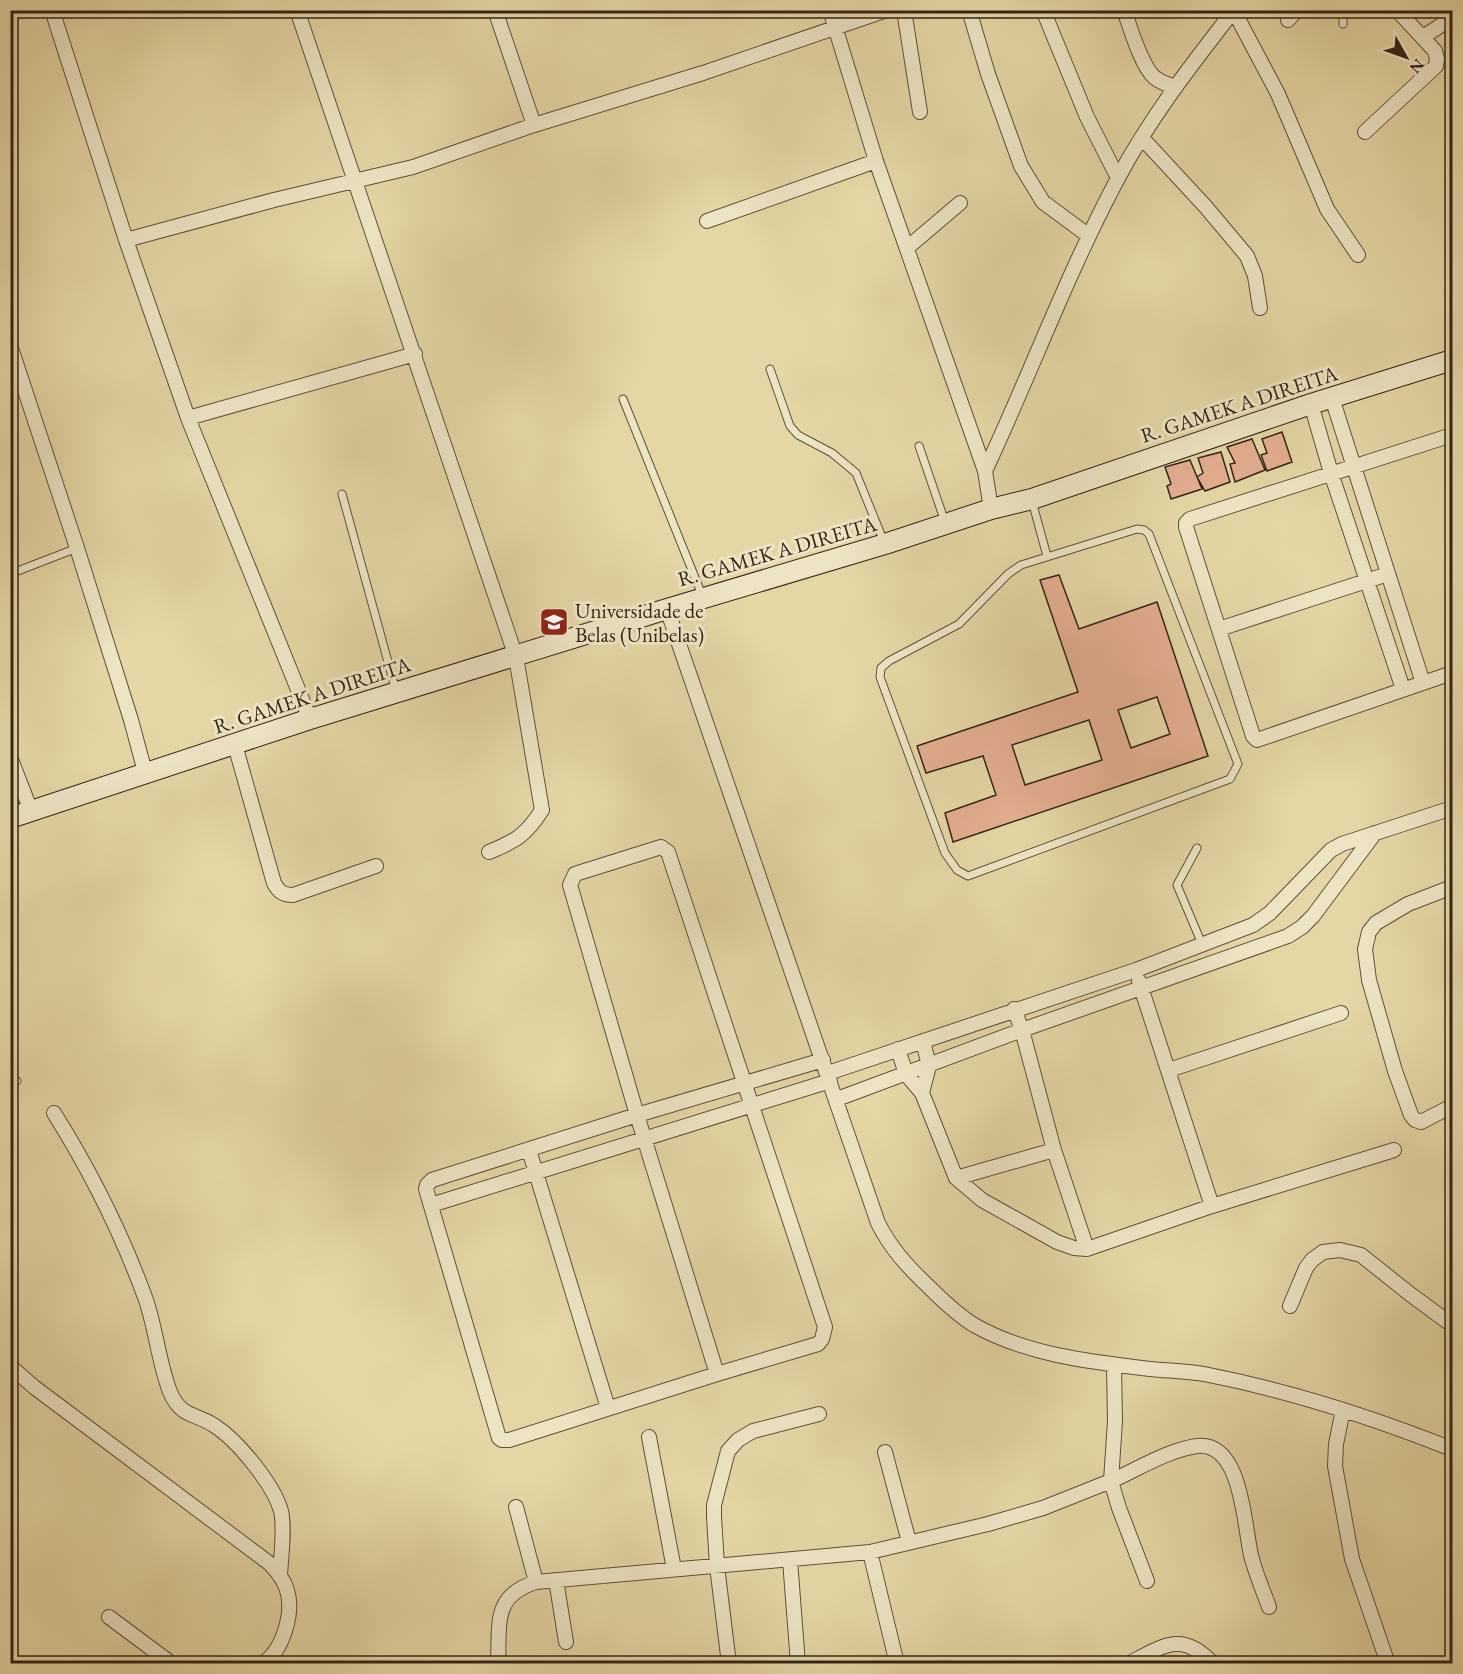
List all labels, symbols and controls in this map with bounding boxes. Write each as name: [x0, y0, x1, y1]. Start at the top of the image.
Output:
north arrow: [1376, 27, 1436, 87]
text: N: [1405, 55, 1429, 78]
street label: R. GAMEK A DIREITA: [1137, 359, 1341, 449]
street label: R. GAMEK A DIREITA: [674, 510, 880, 592]
place label: Universidade de Belas (Unibelas): [575, 597, 704, 648]
school or university icon: Universidade de Belas (Unibelas): [538, 606, 570, 638]
street label: R. GAMEK A DIREITA: [210, 650, 414, 740]

